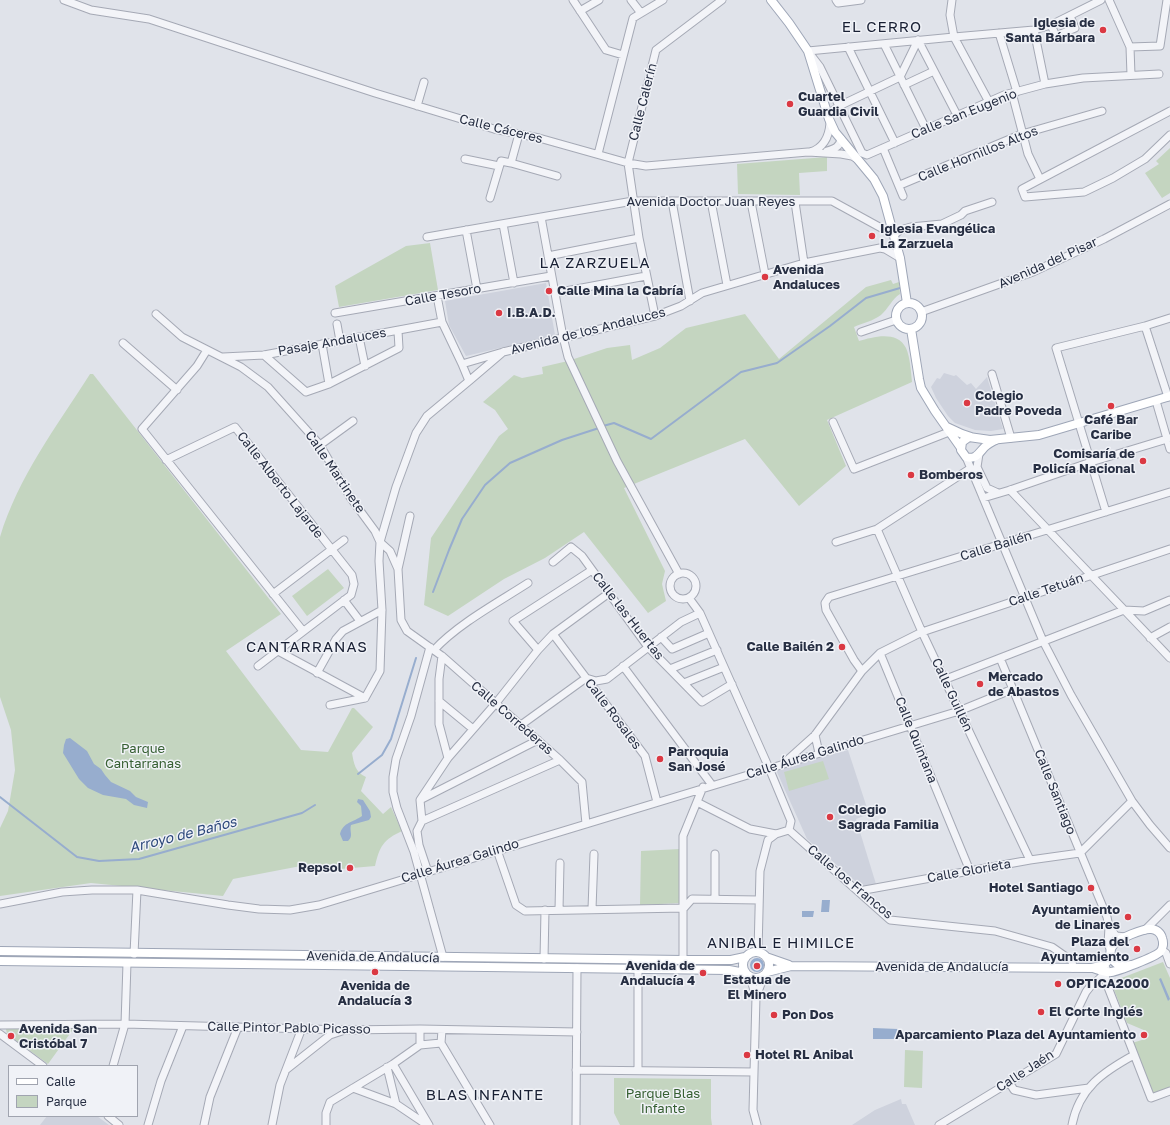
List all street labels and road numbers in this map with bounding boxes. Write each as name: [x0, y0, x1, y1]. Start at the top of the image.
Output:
street label: Calle Calerín: [626, 62, 660, 142]
street label: Calle San Eugenio: [909, 86, 1019, 142]
street label: Calle Cáceres: [458, 111, 544, 147]
street label: Calle Hornillos Altos: [916, 123, 1040, 185]
street label: Avenida Doctor Juan Reyes: [627, 194, 795, 210]
street label: Avenida del Pisar: [996, 234, 1100, 292]
street label: Calle Tesoro: [404, 281, 482, 309]
street label: Avenida de los Andaluces: [509, 304, 667, 358]
street label: Pasaje Andaluces: [277, 325, 387, 359]
street label: Calle Martinete: [302, 428, 368, 516]
street label: Calle Alberto Lajarde: [234, 429, 326, 541]
street label: Calle Bailén: [958, 528, 1034, 564]
street label: Calle las Huertas: [589, 569, 667, 663]
street label: Calle Tetuán: [1007, 570, 1085, 610]
street label: Calle Guillén: [928, 656, 976, 734]
street label: Calle Rosales: [581, 676, 645, 752]
street label: Calle Correderas: [468, 678, 556, 758]
street label: Calle Quintana: [892, 694, 940, 786]
street label: Calle Áurea Galindo: [744, 732, 866, 782]
street label: Calle Santiago: [1031, 747, 1079, 837]
street label: Calle Áurea Galindo: [399, 836, 521, 886]
street label: Calle los Francos: [804, 842, 896, 922]
street label: Calle Glorieta: [926, 856, 1012, 886]
street label: Avenida de Andalucía: [306, 948, 440, 966]
street label: Avenida de Andalucía: [875, 959, 1009, 975]
street label: Calle Pintor Pablo Picasso: [207, 1019, 371, 1037]
street label: Calle Jaén: [993, 1047, 1057, 1095]

